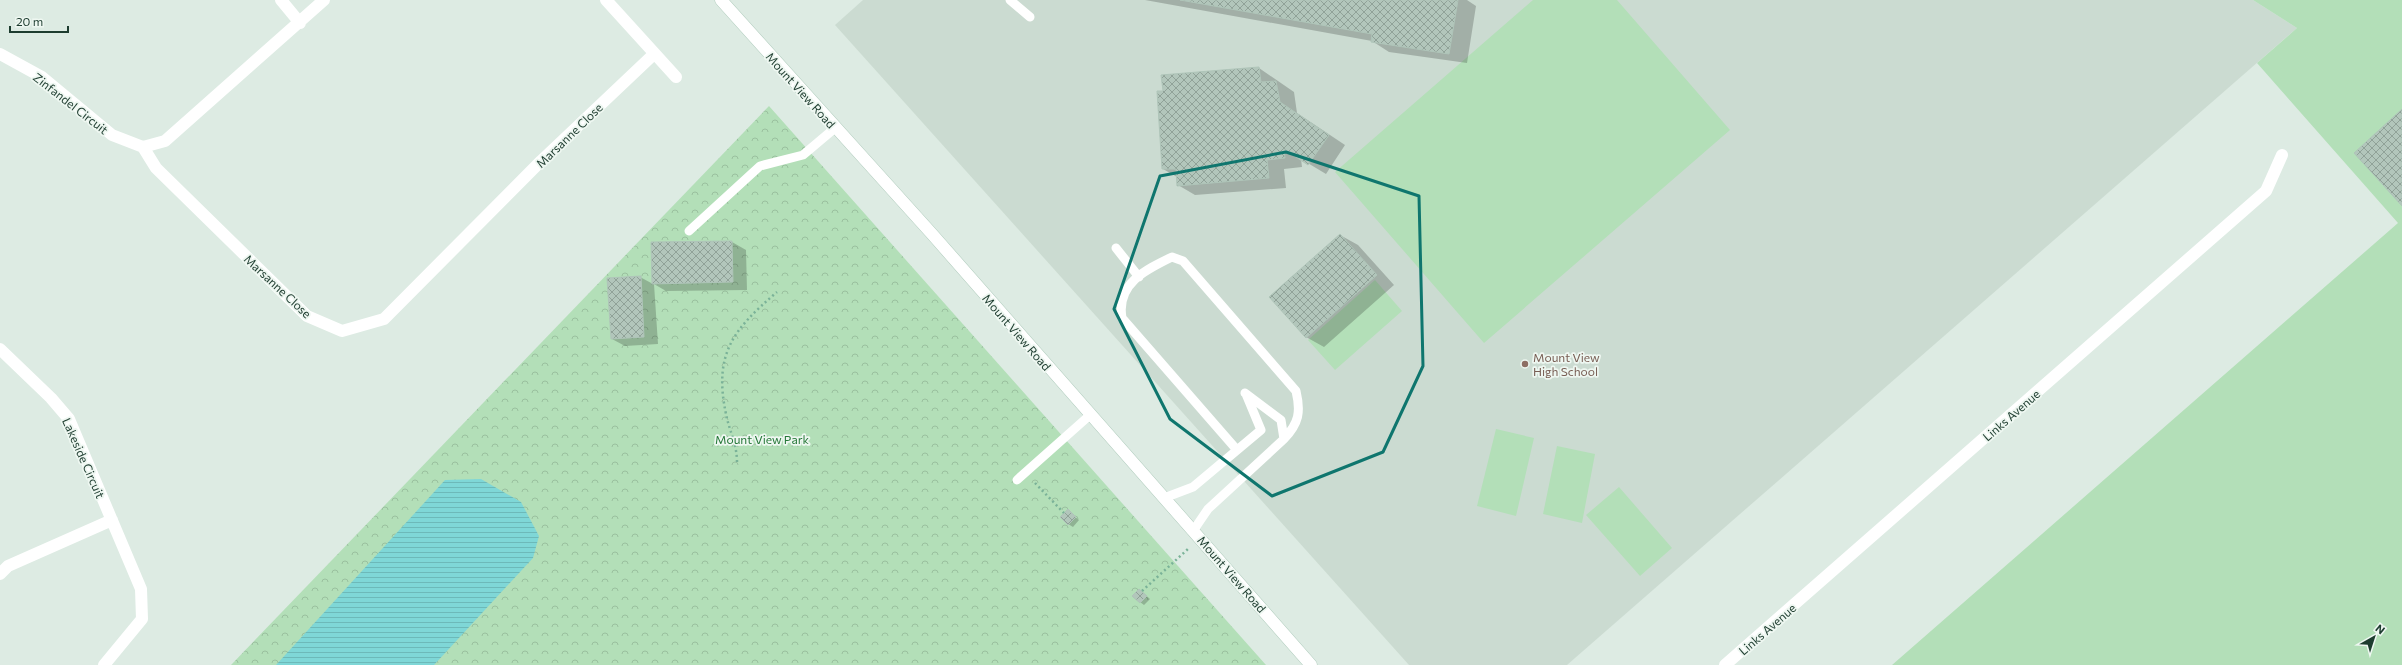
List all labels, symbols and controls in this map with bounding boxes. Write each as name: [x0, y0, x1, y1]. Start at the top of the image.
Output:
scale bar: [10, 8, 68, 34]
text: 20 m: [16, 14, 43, 28]
street label: Mount View Road: [763, 49, 839, 131]
street label: Zinfandel Circuit: [31, 69, 111, 137]
street label: Marsanne Close: [533, 100, 605, 170]
street label: Marsanne Close: [242, 251, 314, 321]
street label: Mount View Road: [980, 291, 1054, 373]
place label: Mount View High School: [1533, 350, 1600, 378]
marker: Mount View High School: [1520, 359, 1530, 369]
street label: Links Avenue: [1980, 386, 2042, 444]
street label: Lakeside Circuit: [60, 416, 108, 500]
park label: Mount View Park: [715, 432, 809, 446]
street label: Mount View Road: [1195, 533, 1269, 615]
street label: Links Avenue: [1736, 600, 1798, 658]
north arrow: [2354, 617, 2394, 657]
text: N: [2373, 621, 2388, 636]

